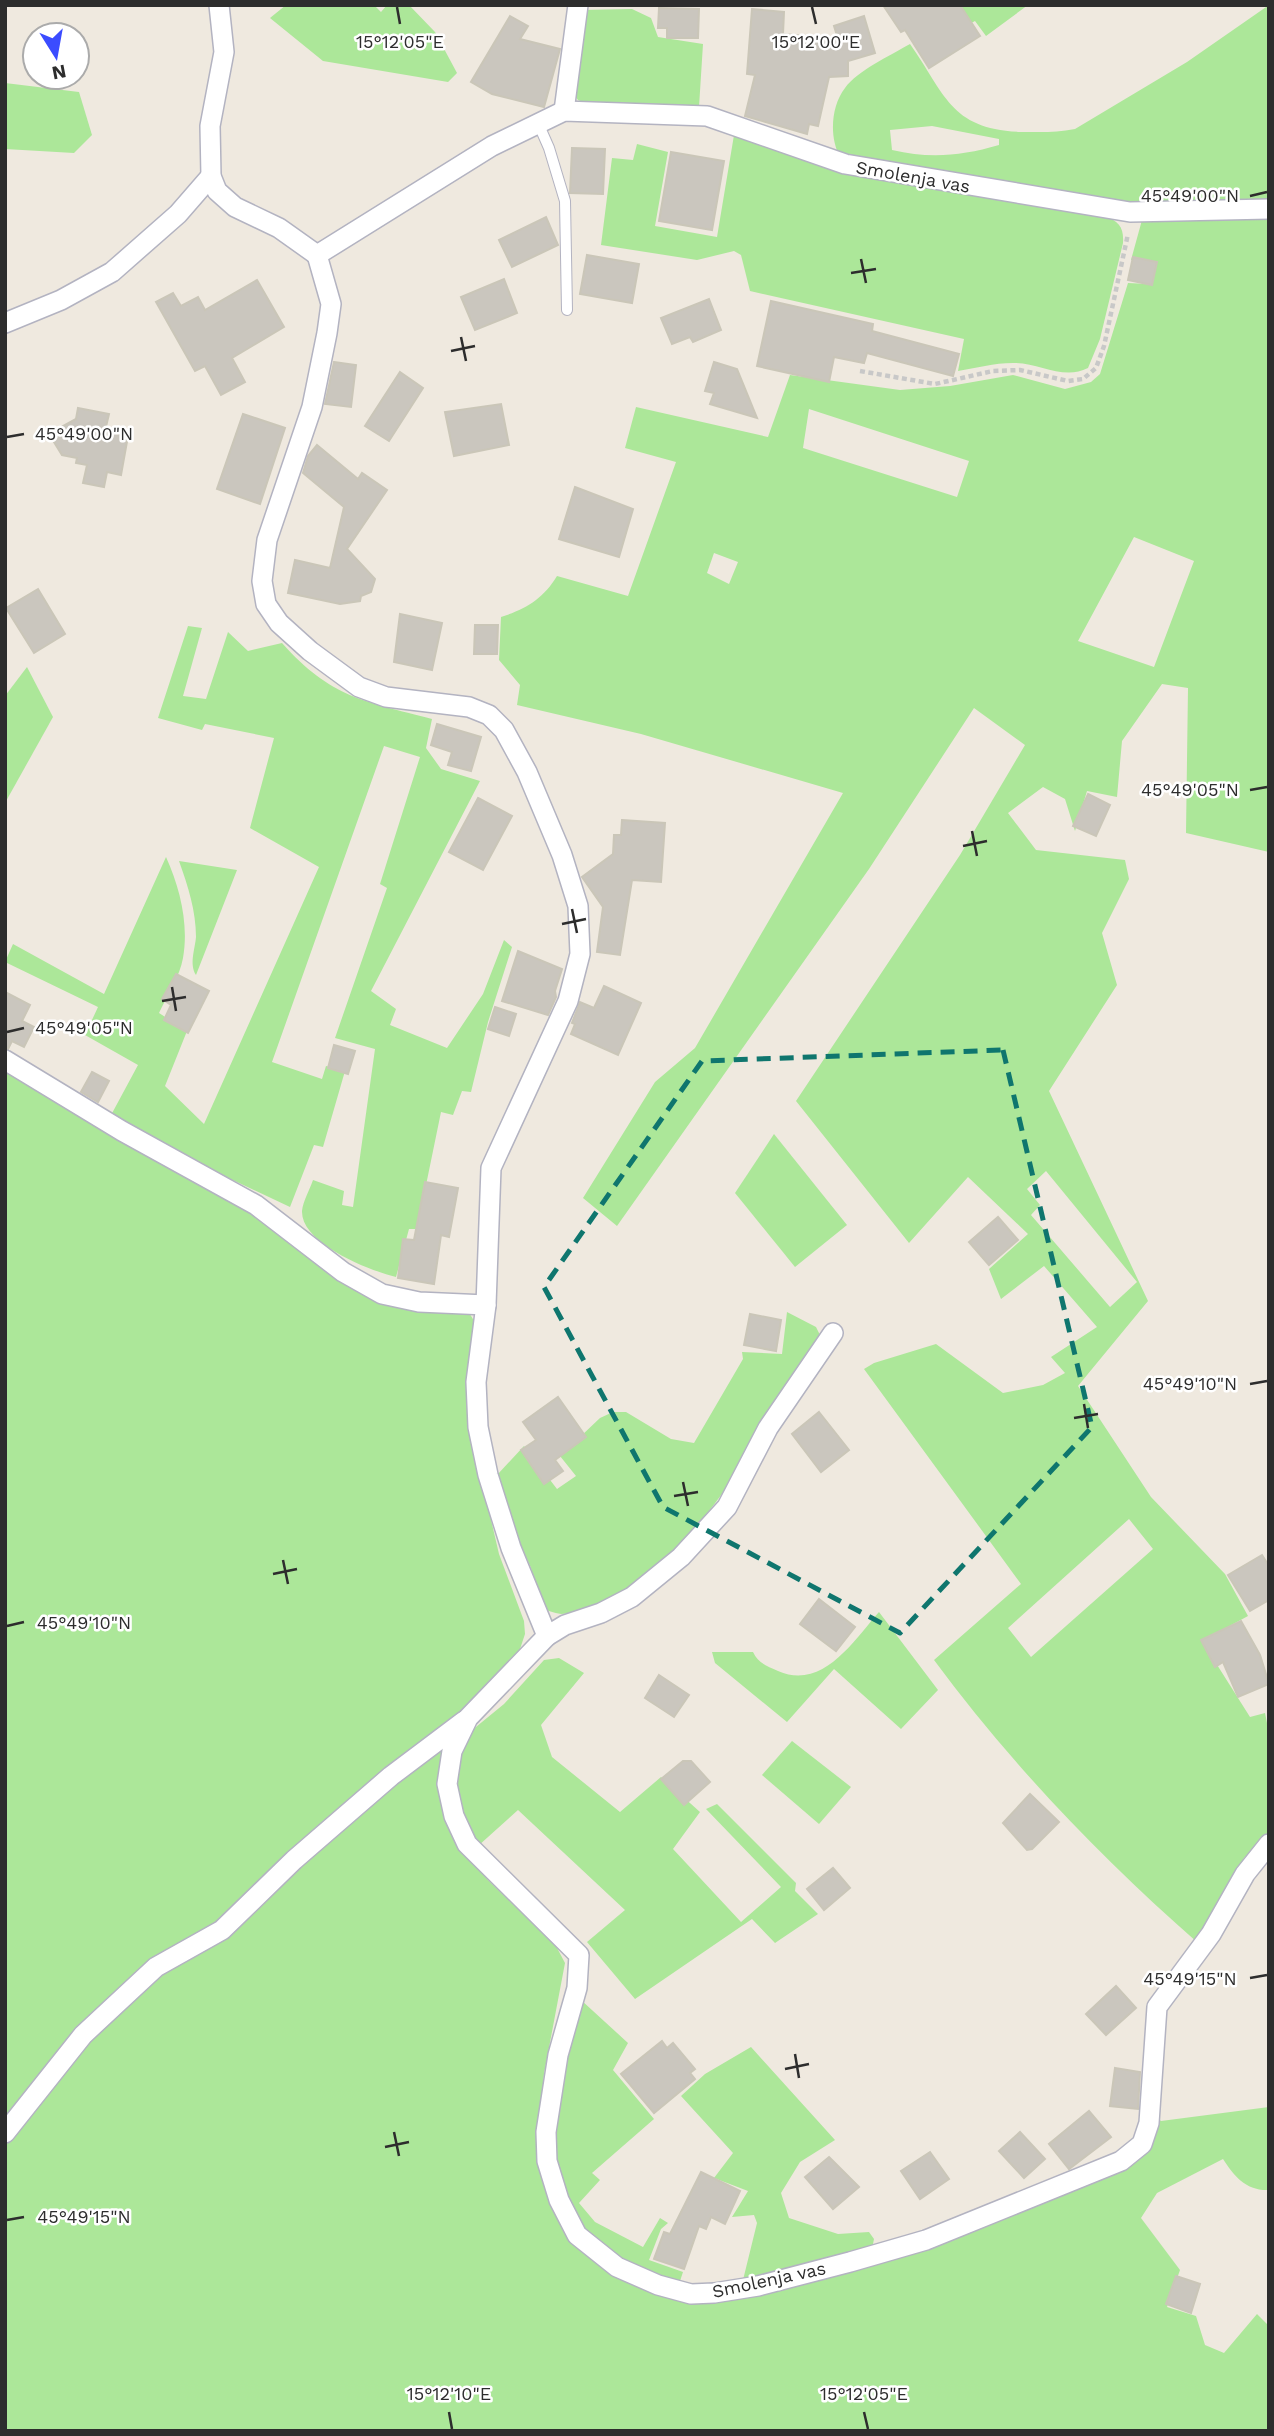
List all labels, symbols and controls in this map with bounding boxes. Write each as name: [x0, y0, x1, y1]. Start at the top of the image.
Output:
north arrow: [21, 21, 91, 91]
text: 15°12'05"E: [356, 31, 444, 52]
text: 15°12'00"E: [772, 31, 860, 52]
text: N: [50, 60, 68, 85]
street label: Smolenja vas: [854, 156, 972, 197]
text: 45°49'00"N: [1141, 185, 1239, 206]
text: 45°49'00"N: [35, 423, 133, 444]
text: 45°49'05"N: [1141, 779, 1239, 800]
text: 45°49'05"N: [35, 1017, 133, 1038]
text: 45°49'10"N: [1143, 1373, 1237, 1394]
text: 45°49'10"N: [37, 1612, 131, 1633]
text: 45°49'15"N: [1143, 1968, 1237, 1989]
text: 45°49'15"N: [37, 2206, 131, 2227]
street label: Smolenja vas: [710, 2257, 828, 2302]
text: 15°12'10"E: [407, 2383, 491, 2404]
text: 15°12'05"E: [820, 2383, 908, 2404]

